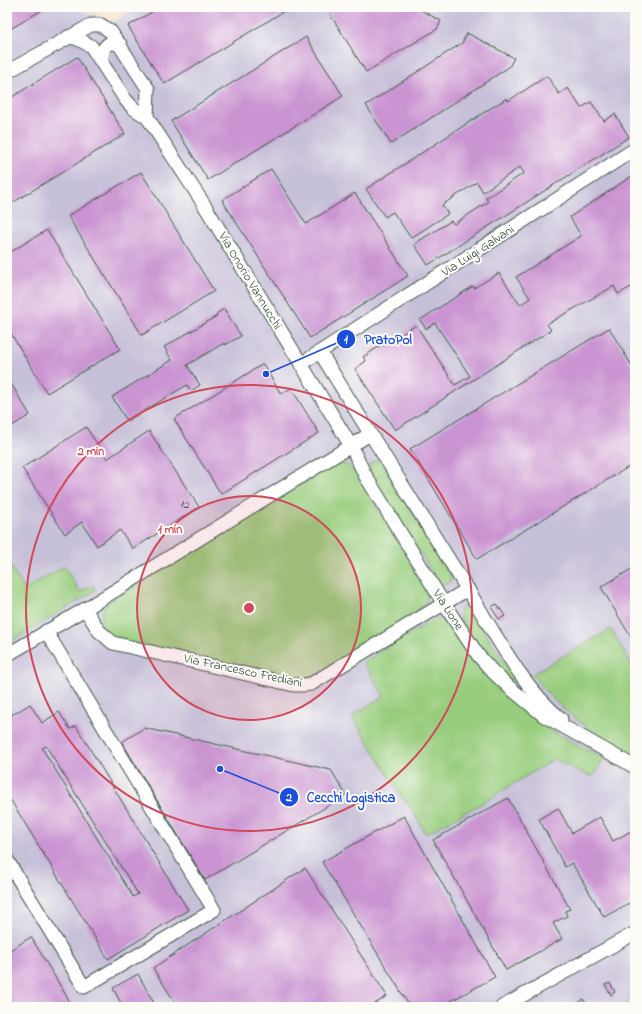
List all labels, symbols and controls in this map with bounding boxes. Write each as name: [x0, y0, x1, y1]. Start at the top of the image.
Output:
street label: Via Luigi Galvani: [437, 220, 519, 283]
street label: Via Onorio Vannucchi: [213, 228, 287, 333]
callout: PratoPol: [336, 326, 420, 352]
text: PratoPol: [364, 330, 412, 351]
text: 1: [344, 331, 348, 349]
text: 2 min: [77, 443, 104, 461]
house number: 12: [181, 497, 190, 513]
text: 1 min: [158, 521, 182, 539]
street label: Via Lione: [427, 585, 468, 634]
centre of rings: [242, 601, 256, 615]
street label: Via Francesco Frediani: [181, 649, 304, 693]
callout: Cecchi Logistica: [279, 784, 403, 810]
text: Cecchi Logistica: [307, 788, 396, 811]
text: 2: [285, 789, 292, 807]

